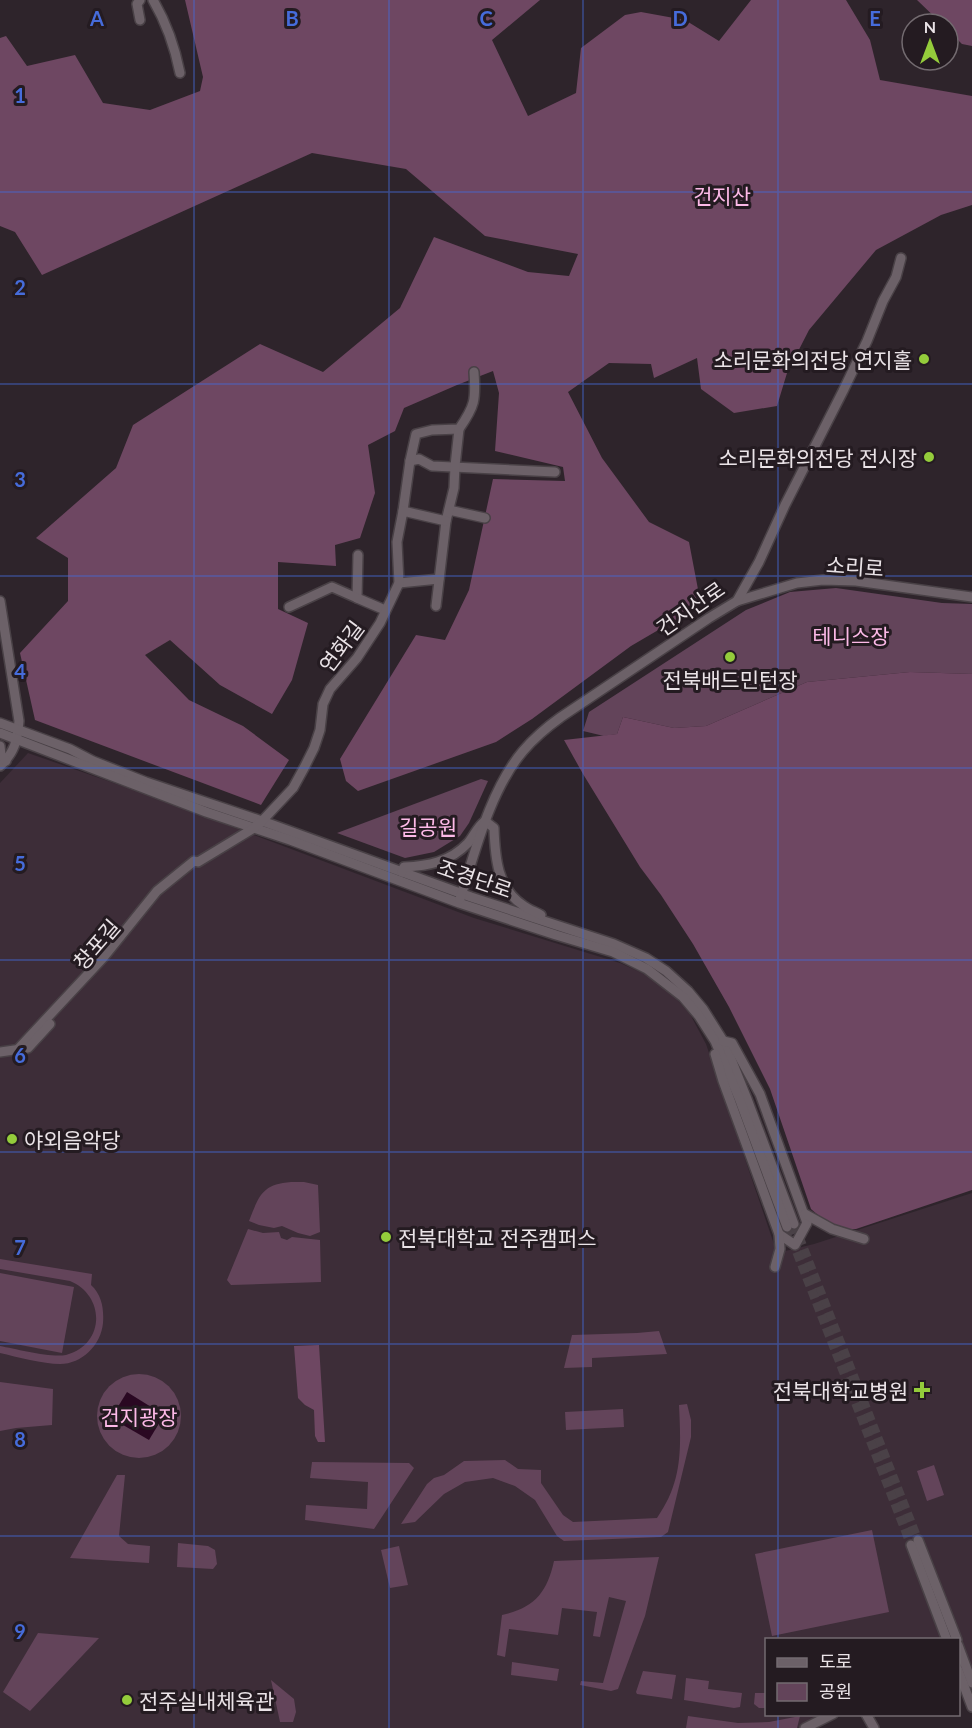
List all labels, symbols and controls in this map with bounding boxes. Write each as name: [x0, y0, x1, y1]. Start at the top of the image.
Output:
text: A: [89, 6, 104, 30]
text: B: [285, 6, 299, 30]
text: C: [479, 6, 493, 30]
text: D: [672, 6, 688, 30]
text: E: [869, 6, 881, 30]
north arrow: [900, 12, 960, 72]
text: N: [924, 17, 936, 36]
text: 1: [14, 83, 26, 107]
park label: 건지산: [693, 183, 751, 208]
text: 2: [14, 275, 26, 299]
place label: 소리문화의전당 연지홀: [713, 347, 912, 372]
marker: 소리문화의전당 연지홀: [917, 352, 931, 366]
place label: 소리문화의전당 전시장: [718, 445, 917, 470]
marker: 소리문화의전당 전시장: [922, 450, 936, 464]
text: 3: [14, 467, 26, 491]
street label: 소리로: [825, 552, 885, 580]
street label: 건지산로: [651, 576, 729, 640]
street label: 연화길: [314, 615, 368, 677]
park label: 테니스장: [812, 623, 890, 648]
marker: 전북배드민턴장: [723, 650, 737, 664]
text: 4: [14, 659, 26, 683]
place label: 전북배드민턴장: [662, 667, 798, 692]
park label: 길공원: [399, 814, 457, 839]
text: 5: [14, 851, 26, 875]
street label: 조경단로: [434, 854, 516, 902]
street label: 창포길: [68, 914, 124, 974]
text: 6: [14, 1043, 26, 1067]
place label: 야외음악당: [24, 1127, 121, 1152]
marker: 야외음악당: [5, 1132, 19, 1146]
place label: 전북대학교 전주캠퍼스: [398, 1225, 597, 1250]
marker: 전북대학교 전주캠퍼스: [379, 1230, 393, 1244]
text: 7: [14, 1235, 26, 1259]
place label: 전북대학교병원: [773, 1378, 908, 1403]
marker: 전북대학교병원: [913, 1381, 931, 1399]
park label: 건지광장: [100, 1404, 178, 1429]
text: 8: [14, 1427, 26, 1451]
text: 9: [14, 1619, 26, 1643]
legend: [765, 1638, 960, 1716]
text: 도로: [819, 1650, 852, 1672]
text: 공원: [819, 1680, 852, 1702]
place label: 전주실내체육관: [139, 1688, 274, 1713]
marker: 전주실내체육관: [120, 1693, 134, 1707]

